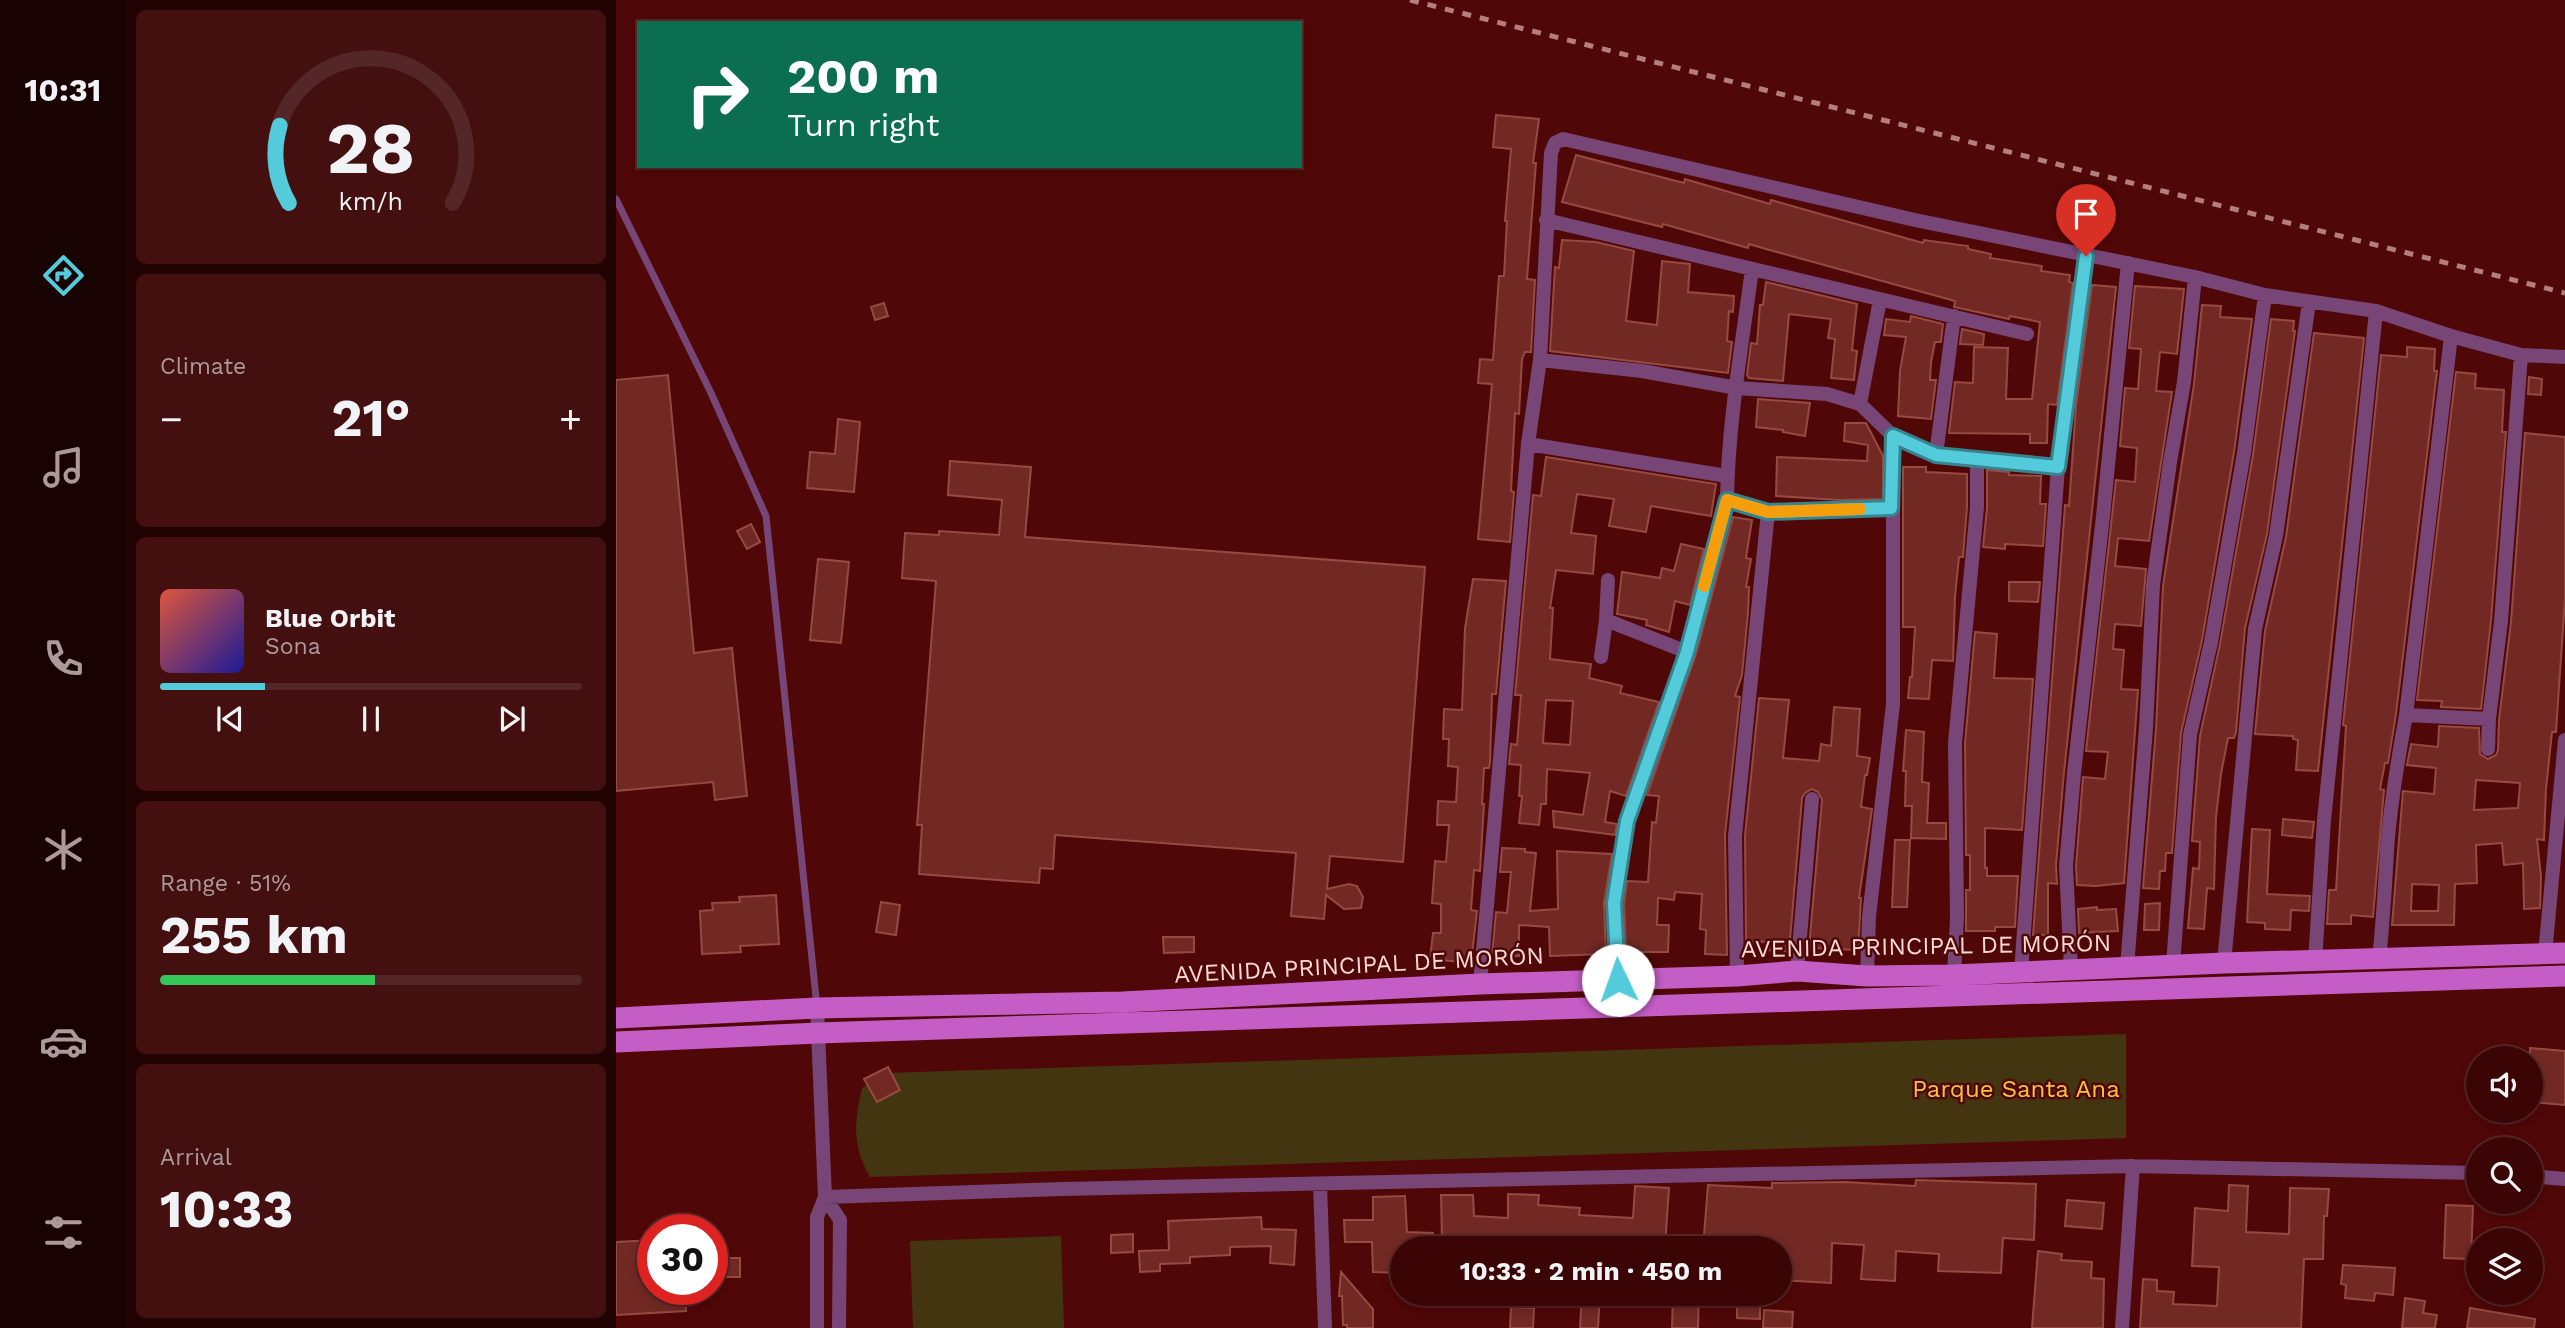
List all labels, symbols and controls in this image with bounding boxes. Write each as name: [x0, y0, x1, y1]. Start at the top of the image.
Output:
text: 200 m: [787, 47, 939, 105]
icon: right: [672, 49, 763, 140]
text: 10:31: [25, 71, 101, 109]
text: 28: [326, 105, 416, 191]
text: Turn right: [787, 106, 939, 144]
pin: [2056, 184, 2116, 256]
text: km/h: [339, 187, 403, 216]
icon: arrive: [2067, 195, 2105, 233]
icon: directions: [39, 251, 88, 300]
text: Climate: [160, 353, 246, 380]
text: 21°: [331, 388, 411, 449]
text: −: [160, 397, 183, 441]
text: +: [559, 397, 582, 441]
icon: music: [39, 443, 88, 492]
text: Blue Orbit: [265, 603, 395, 633]
text: Sona: [265, 633, 321, 660]
icon: phone: [39, 634, 88, 683]
icon: previous: [211, 700, 249, 738]
icon: pause: [352, 700, 390, 738]
icon: next: [493, 700, 531, 738]
icon: climate: [39, 825, 88, 874]
text: Range · 51%: [160, 870, 291, 897]
text: 255 km: [160, 905, 348, 966]
street label: AVENIDA PRINCIPAL DE MORÓN: [1741, 929, 2111, 963]
street label: AVENIDA PRINCIPAL DE MORÓN: [1173, 941, 1545, 989]
position arrow: [1581, 943, 1655, 1017]
icon: car: [39, 1017, 88, 1066]
map controls: [2466, 1046, 2543, 1305]
button: sound: [2466, 1046, 2543, 1123]
park label: Parque Santa Ana: [1912, 1075, 2120, 1103]
button: search: [2466, 1137, 2543, 1214]
text: Arrival: [160, 1144, 232, 1171]
text: 10:33: [160, 1179, 293, 1240]
icon: filters: [39, 1208, 88, 1257]
speed limit sign: 30: [637, 1214, 728, 1305]
button: layers: [2466, 1228, 2543, 1305]
text: 10:33 · 2 min · 450 m: [1460, 1256, 1722, 1286]

